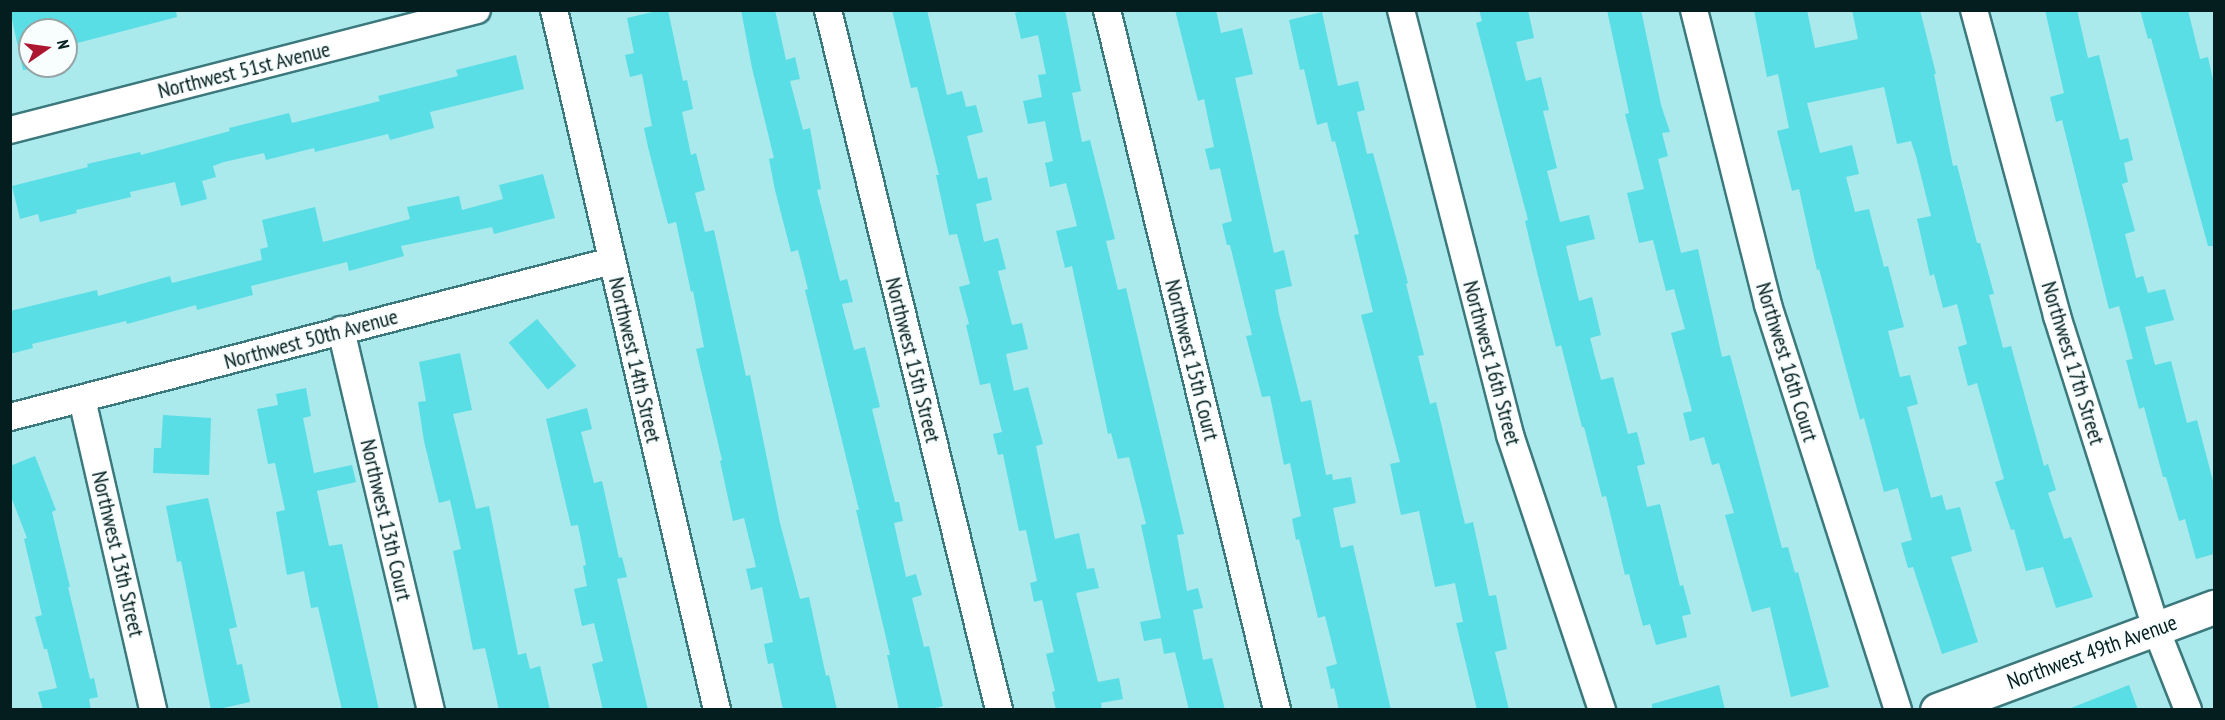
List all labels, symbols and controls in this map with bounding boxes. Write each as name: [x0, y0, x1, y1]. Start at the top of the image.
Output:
north arrow: [18, 18, 78, 78]
street label: Northwest 51st Avenue: [155, 36, 333, 104]
text: N: [53, 38, 74, 51]
street label: Northwest 14th Street: [603, 275, 667, 445]
street label: Northwest 15th Street: [880, 275, 946, 445]
street label: Northwest 15th Court: [1159, 277, 1225, 443]
street label: Northwest 16th Street: [1457, 278, 1527, 448]
street label: Northwest 17th Street: [2036, 278, 2110, 448]
street label: Northwest 16th Court: [1750, 279, 1824, 445]
street label: Northwest 50th Avenue: [221, 303, 401, 375]
street label: Northwest 13th Court: [355, 437, 417, 603]
street label: Northwest 13th Street: [86, 469, 150, 639]
street label: Northwest 49th Avenue: [2003, 609, 2181, 695]

